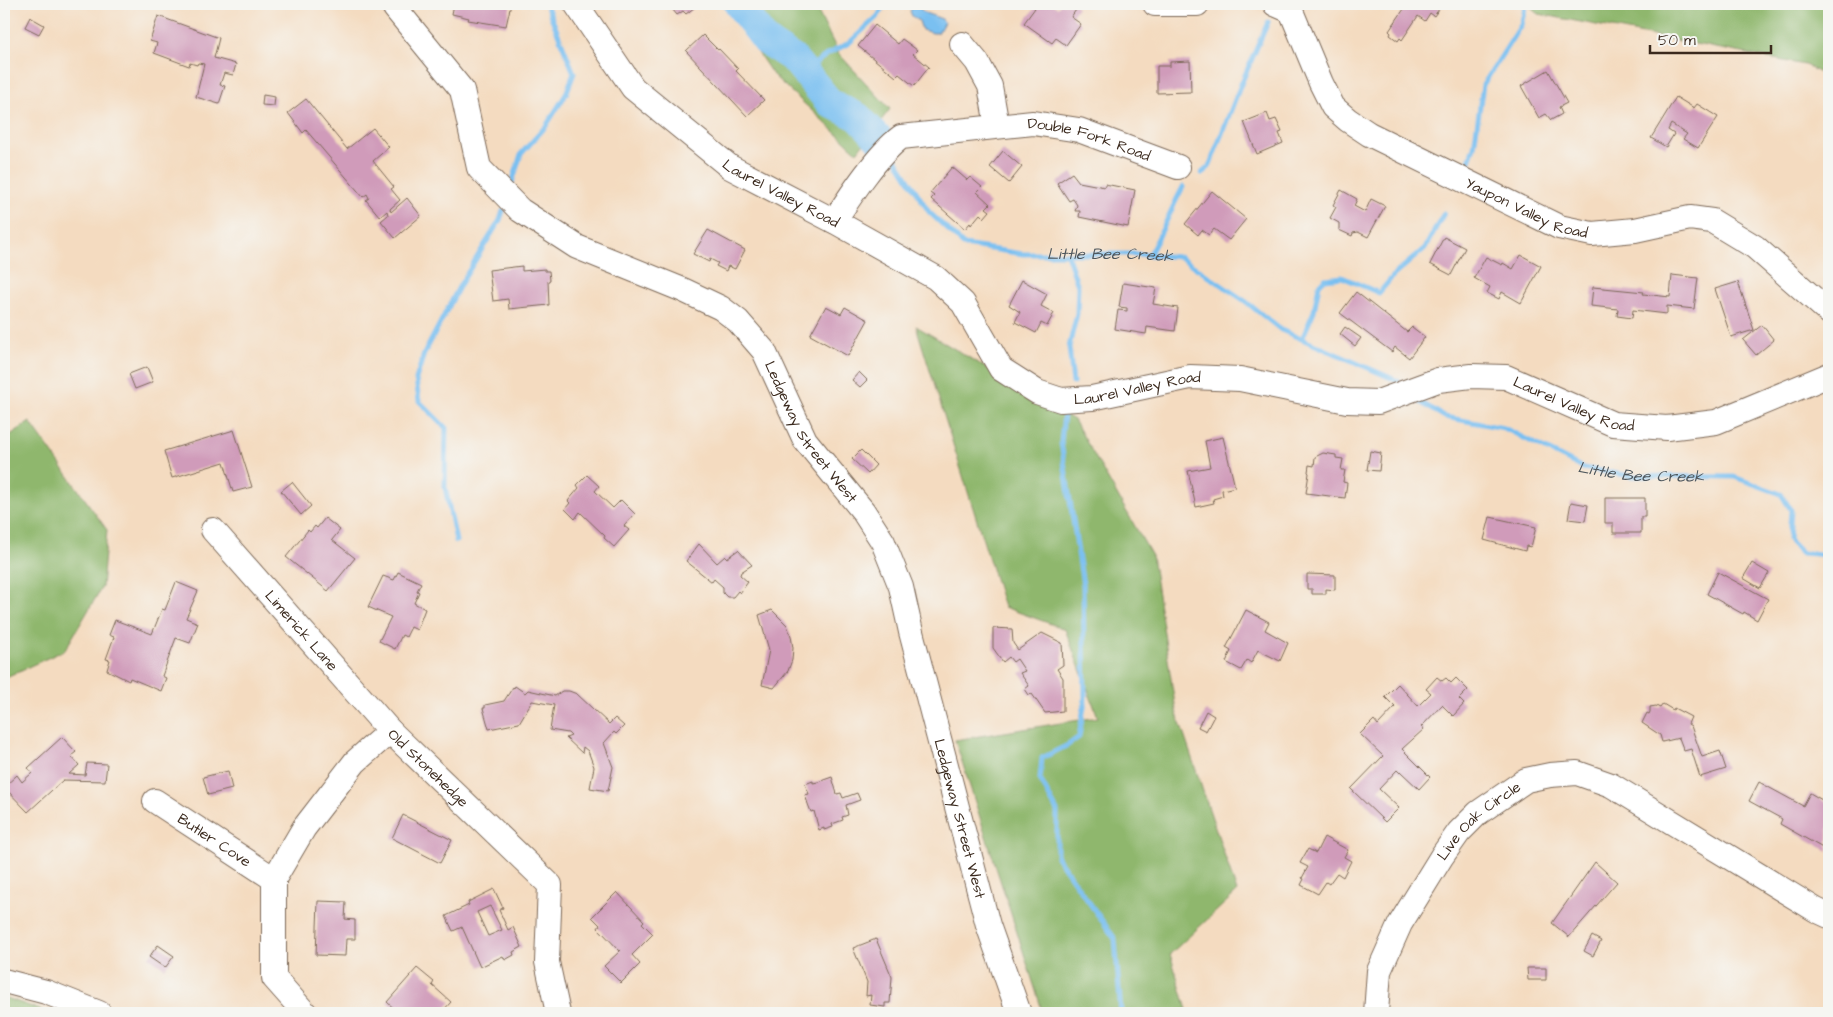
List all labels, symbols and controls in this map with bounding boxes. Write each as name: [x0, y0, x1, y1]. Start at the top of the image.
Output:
scale bar: [1650, 22, 1772, 54]
text: 50 m: [1658, 30, 1696, 51]
street label: Double Fork Road: [1027, 112, 1154, 166]
street label: Laurel Valley Road: [718, 154, 844, 233]
street label: Yaupon Valley Road: [1462, 172, 1590, 243]
water label: Little Bee Creek: [1047, 243, 1175, 268]
street label: Ledgeway Street West: [759, 357, 863, 507]
street label: Laurel Valley Road: [1073, 366, 1201, 410]
street label: Laurel Valley Road: [1510, 371, 1635, 436]
water label: Little Bee Creek: [1576, 456, 1705, 488]
street label: Limerick Lane: [260, 586, 343, 676]
street label: Old Stonehedge: [383, 724, 473, 812]
street label: Ledgeway Street West: [929, 737, 991, 901]
street label: Live Oak Circle: [1432, 776, 1525, 864]
street label: Butler Cove: [173, 808, 255, 872]

